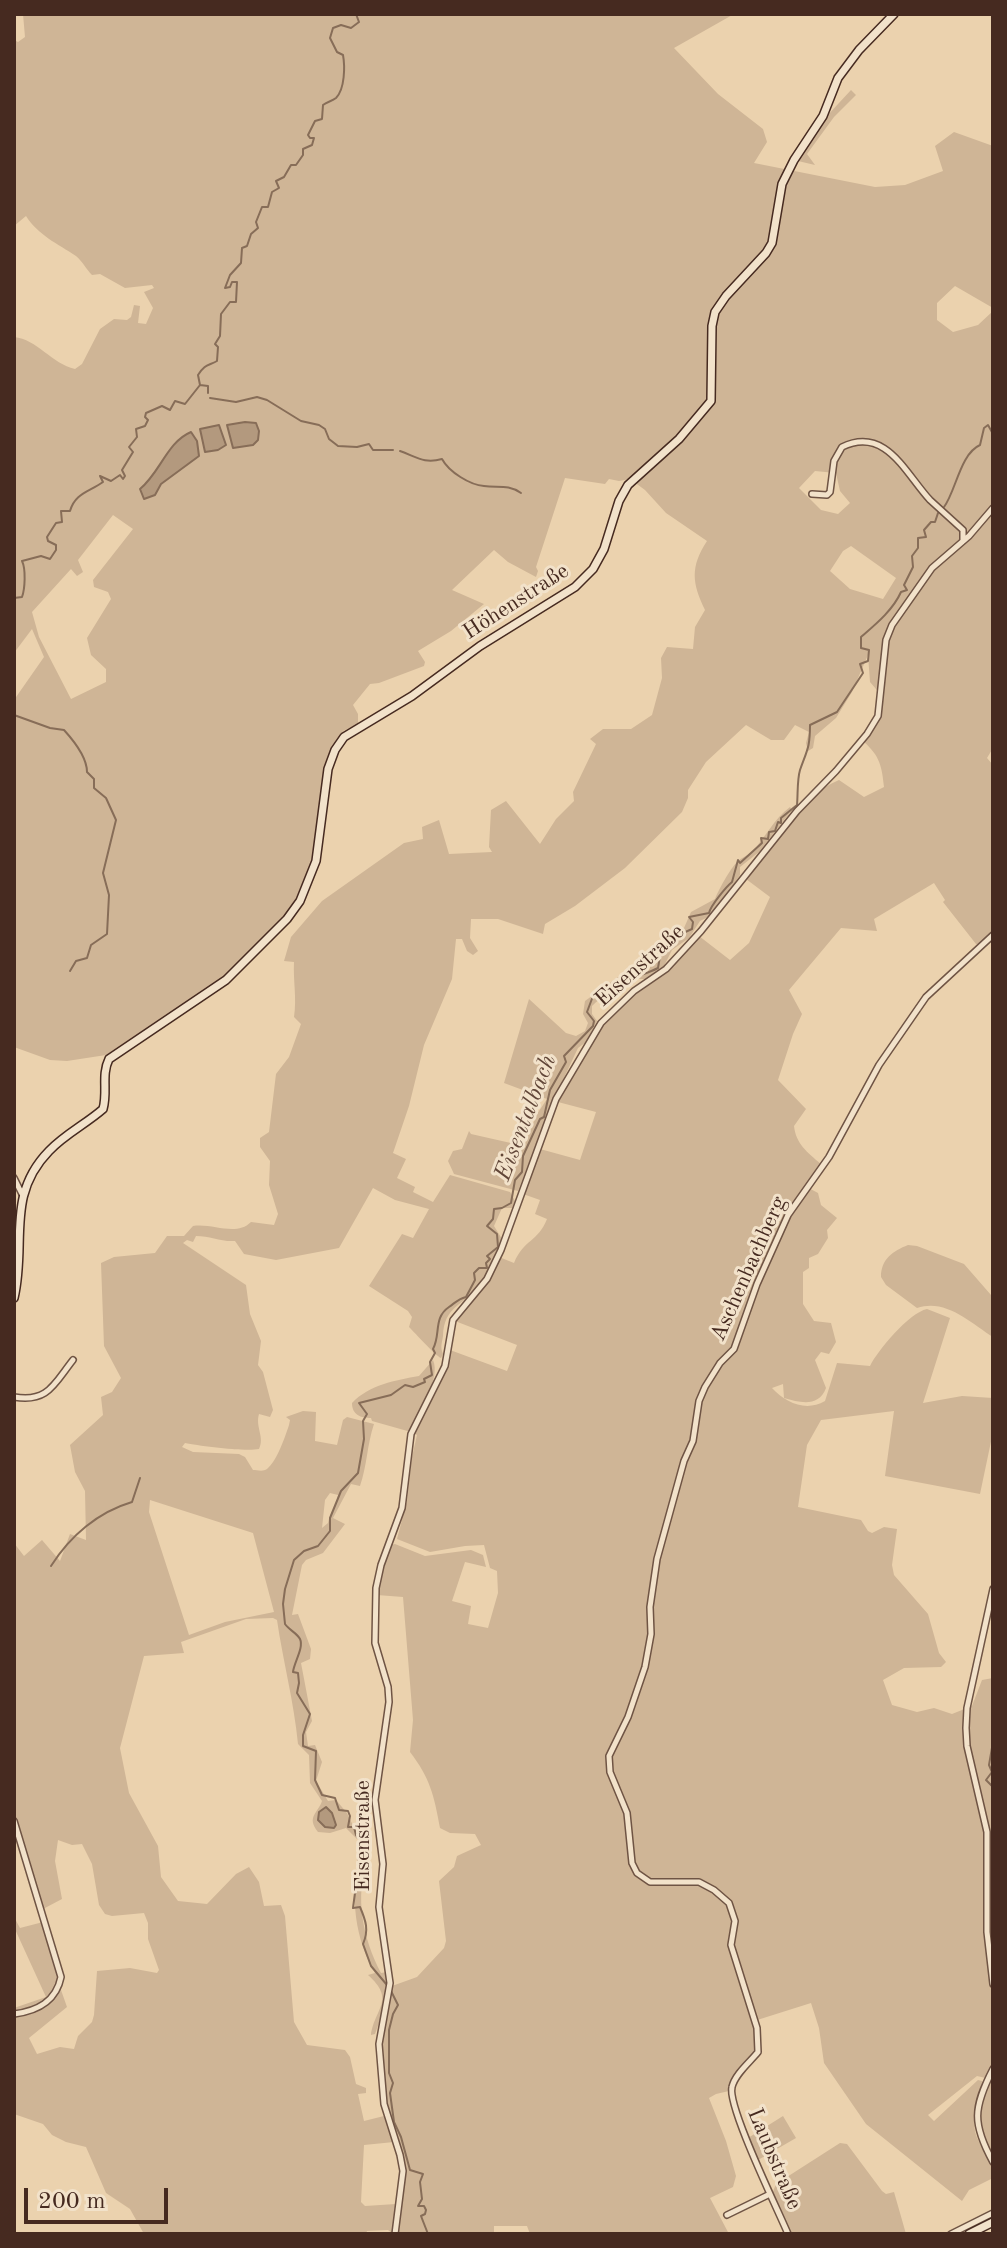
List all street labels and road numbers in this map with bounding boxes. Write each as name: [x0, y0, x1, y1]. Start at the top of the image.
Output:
street label: Höhenstraße: [458, 558, 574, 646]
street label: Eisenstraße: [590, 919, 690, 1013]
street label: Aschenbachberg: [705, 1192, 793, 1346]
street label: Eisenstraße: [350, 1780, 376, 1892]
street label: Laubstraße: [741, 2104, 807, 2214]

